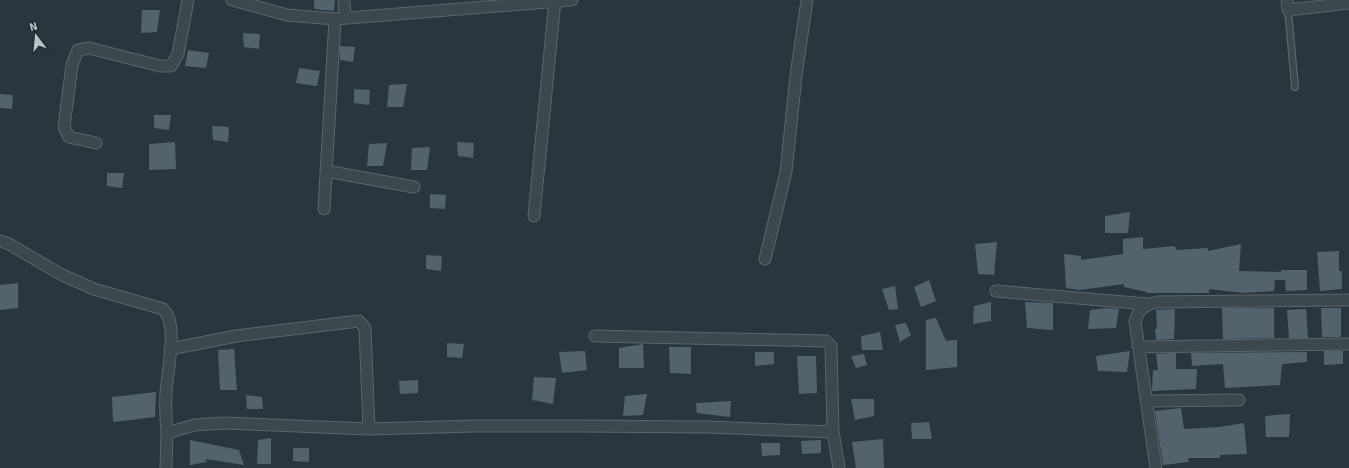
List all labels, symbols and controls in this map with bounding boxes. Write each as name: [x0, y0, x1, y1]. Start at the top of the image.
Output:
north arrow: [16, 16, 56, 56]
text: N: [28, 20, 39, 34]

